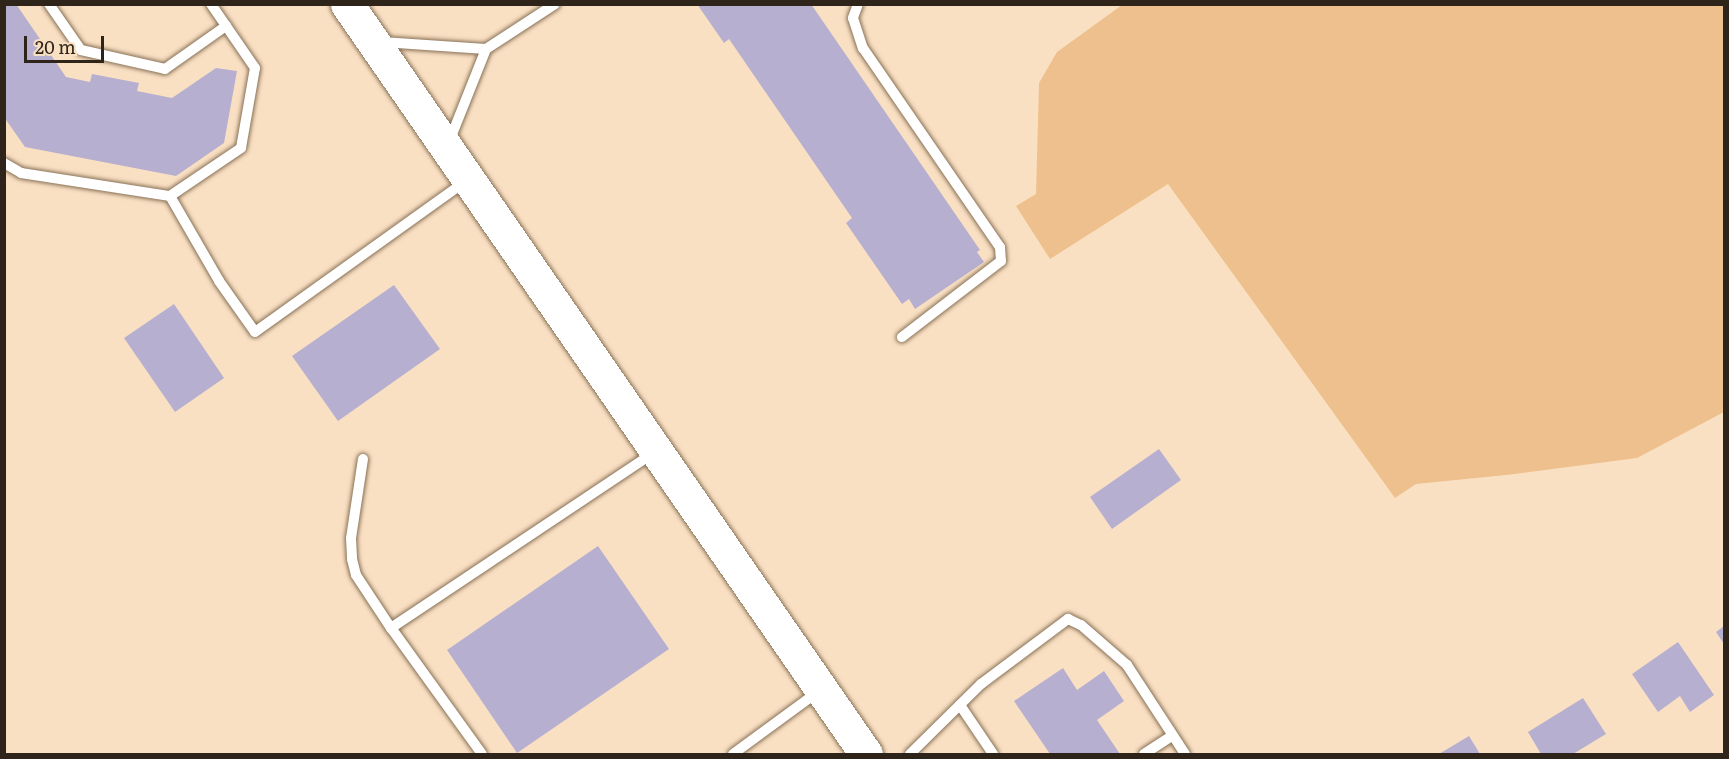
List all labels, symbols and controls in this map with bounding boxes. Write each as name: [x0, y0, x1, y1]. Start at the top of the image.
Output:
scale bar: [27, 24, 106, 62]
text: 20 m: [35, 33, 76, 60]

